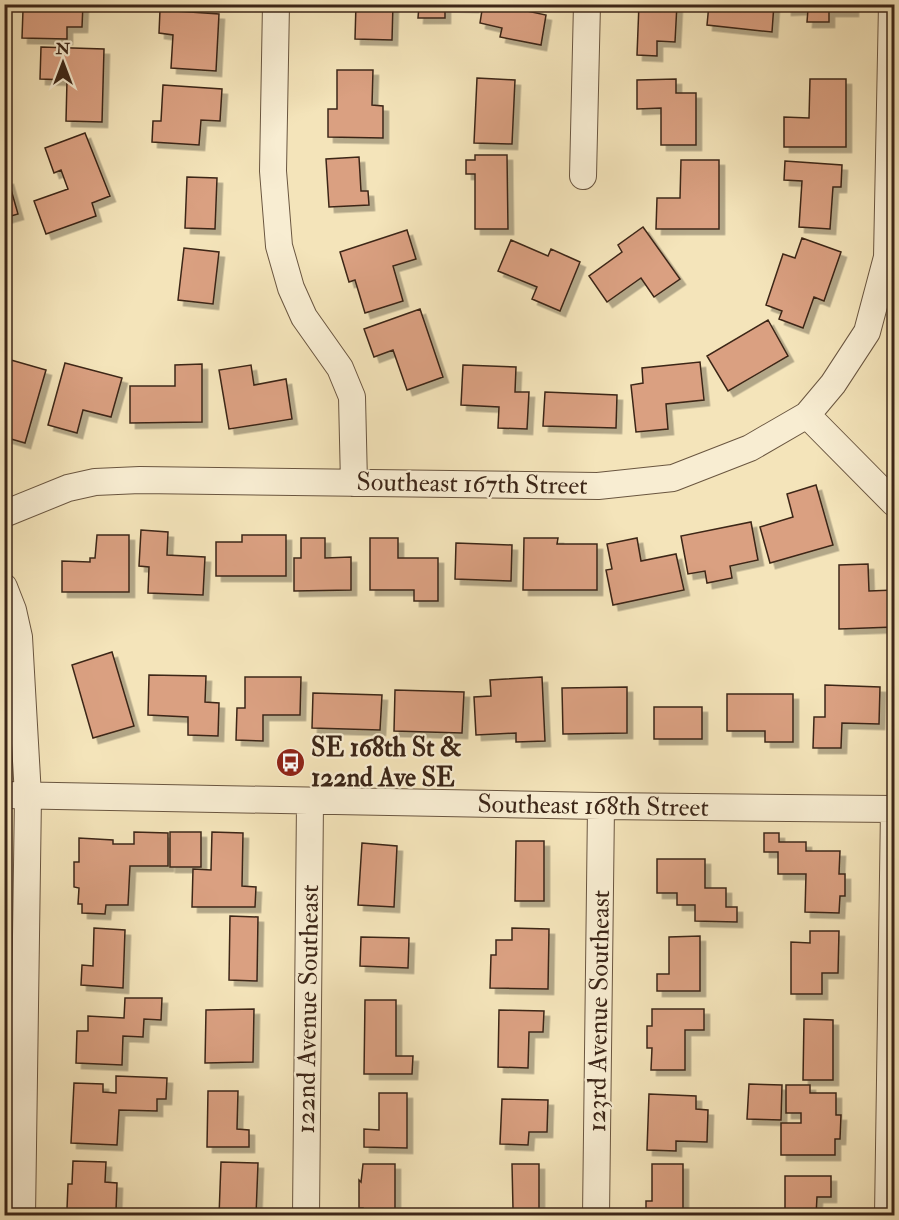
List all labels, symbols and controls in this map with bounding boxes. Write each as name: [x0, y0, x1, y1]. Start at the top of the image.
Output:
north arrow: [33, 33, 93, 93]
text: N: [55, 39, 71, 59]
street label: Southeast 167th Street: [356, 466, 588, 502]
place label: SE 168th St & 122nd Ave SE: [311, 732, 462, 794]
bus stop icon: SE 168th St & 122nd Ave SE: [274, 747, 306, 779]
street label: Southeast 168th Street: [477, 788, 709, 824]
street label: 122nd Avenue Southeast: [290, 884, 326, 1134]
street label: 123rd Avenue Southeast: [581, 890, 617, 1132]

